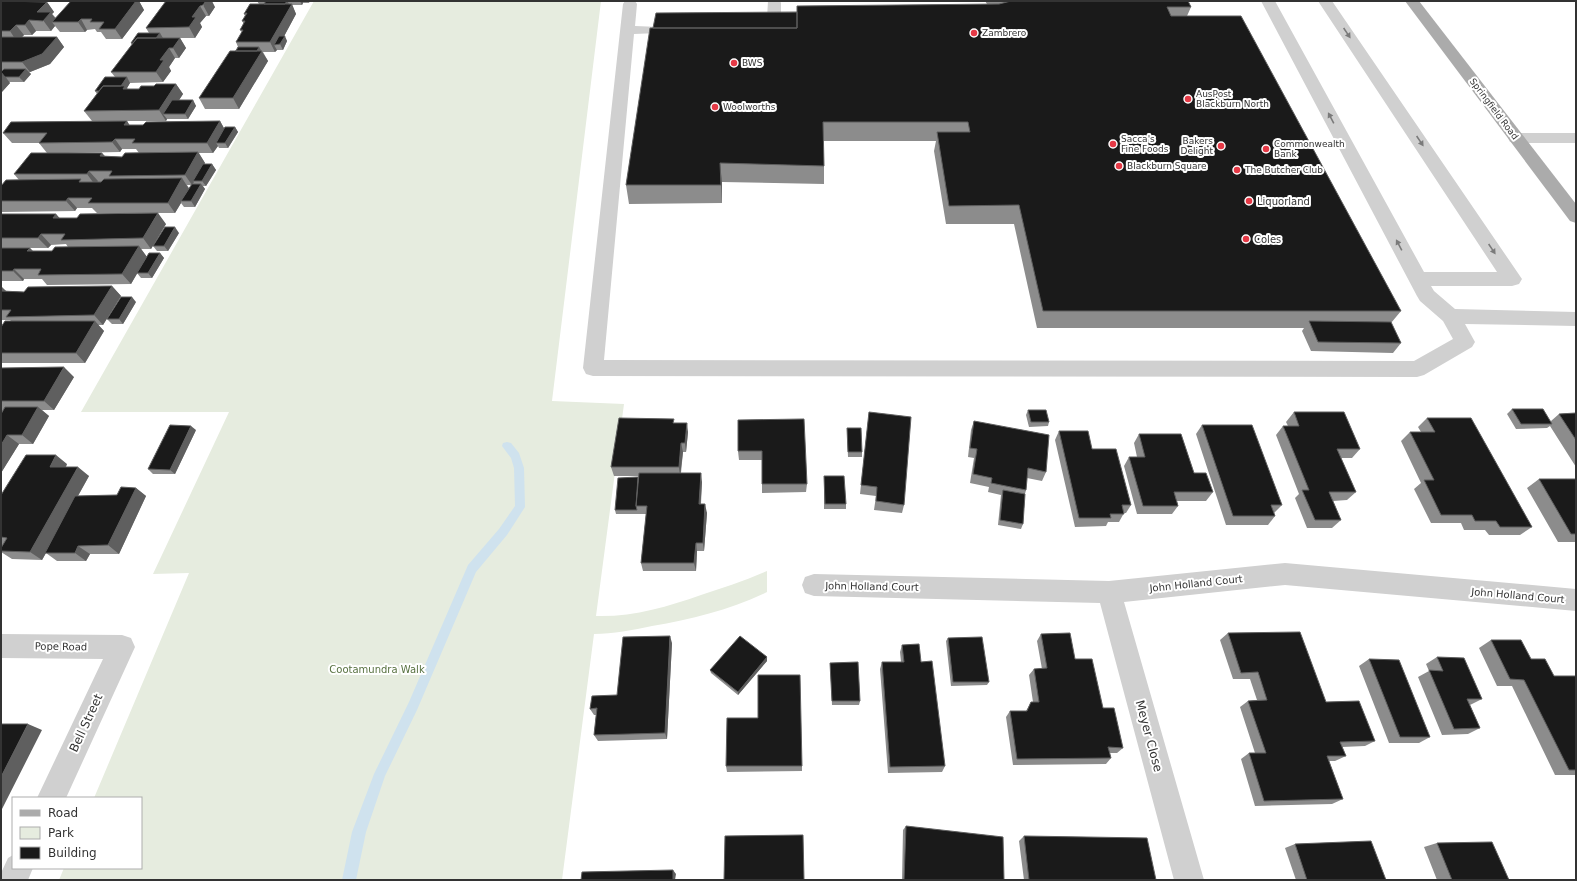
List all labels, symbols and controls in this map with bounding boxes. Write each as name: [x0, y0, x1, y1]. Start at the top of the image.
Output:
marker: Zambrero: [969, 28, 979, 38]
place label: Zambrero: [982, 28, 1027, 38]
one-way arrow: [1343, 28, 1351, 39]
marker: BWS: [729, 58, 739, 68]
place label: BWS: [742, 58, 763, 68]
street label: Springfield Road: [1468, 76, 1520, 142]
place label: AusPost Blackburn North: [1196, 89, 1269, 109]
marker: AusPost Blackburn North: [1183, 94, 1193, 104]
marker: Woolworths: [710, 102, 720, 112]
place label: Woolworths: [723, 102, 776, 112]
one-way arrow: [1328, 112, 1334, 124]
place label: Sacca's Fine Foods: [1121, 134, 1169, 154]
place label: Bakers Delight: [1181, 136, 1213, 156]
one-way arrow: [1416, 136, 1423, 147]
marker: Sacca's Fine Foods: [1108, 139, 1118, 149]
place label: Commonwealth Bank: [1274, 139, 1345, 159]
marker: Bakers Delight: [1216, 141, 1226, 151]
marker: Commonwealth Bank: [1261, 144, 1271, 154]
marker: Blackburn Square: [1114, 161, 1124, 171]
place label: Blackburn Square: [1127, 161, 1207, 171]
marker: The Butcher Club: [1232, 165, 1242, 175]
place label: The Butcher Club: [1244, 165, 1323, 175]
marker: Liquorland: [1244, 196, 1254, 206]
place label: Liquorland: [1257, 196, 1310, 207]
marker: Coles: [1241, 234, 1251, 244]
place label: Coles: [1254, 234, 1281, 245]
one-way arrow: [1396, 239, 1403, 251]
one-way arrow: [1488, 244, 1496, 255]
street label: John Holland Court: [1148, 573, 1243, 594]
street label: John Holland Court: [824, 580, 919, 593]
street label: John Holland Court: [1470, 586, 1565, 605]
street label: Pope Road: [35, 641, 87, 652]
park label: Cootamundra Walk: [329, 664, 425, 675]
street label: Bell Street: [66, 691, 106, 754]
street label: Meyer Close: [1133, 699, 1165, 773]
legend: [12, 797, 142, 869]
text: Road: [48, 806, 78, 820]
text: Park: [48, 826, 74, 840]
text: Building: [48, 846, 97, 860]

